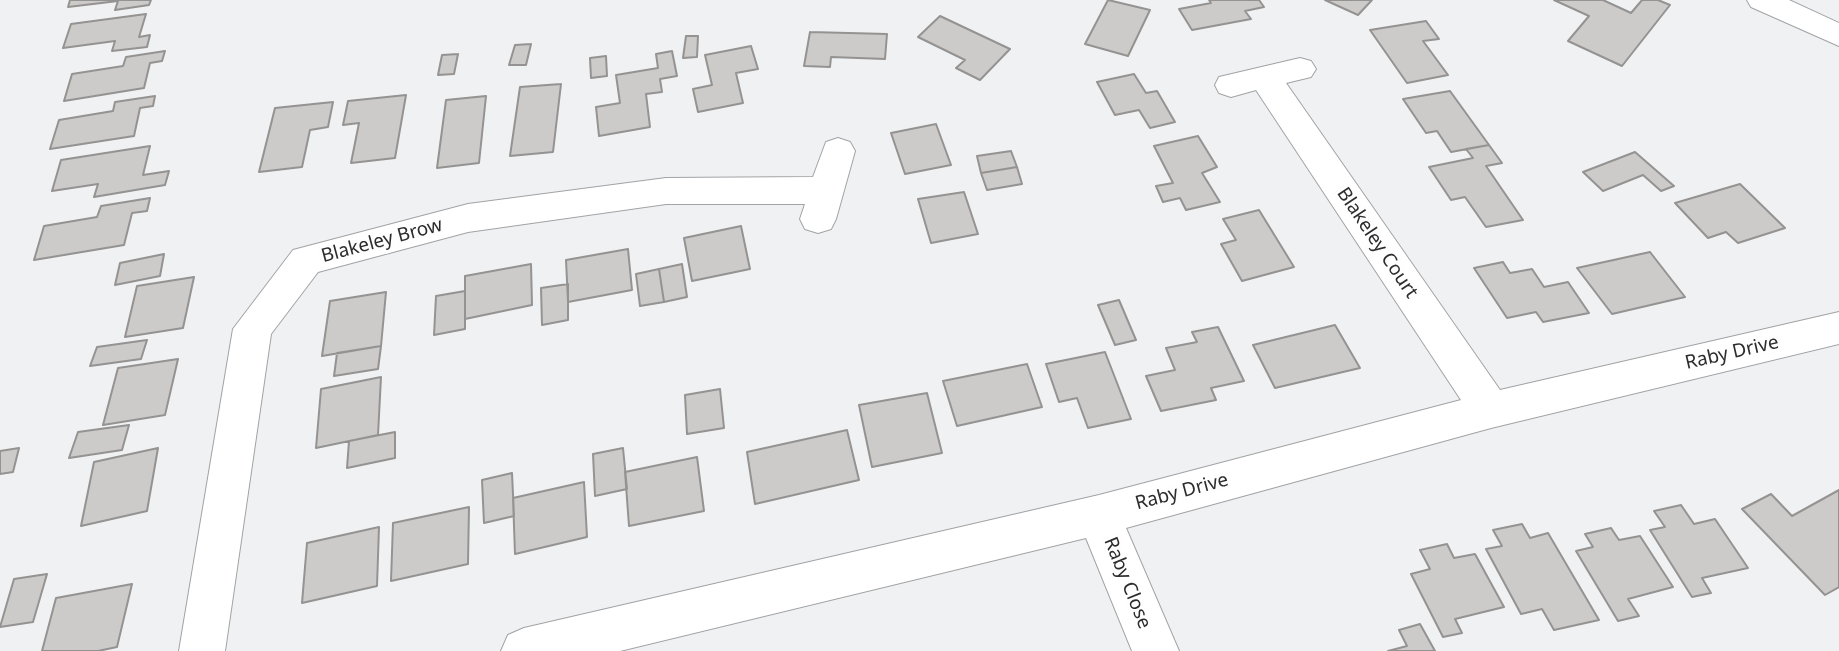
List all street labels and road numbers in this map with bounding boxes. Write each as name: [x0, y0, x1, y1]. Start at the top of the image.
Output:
street label: Blakeley Court: [1332, 183, 1422, 303]
street label: Blakeley Brow: [319, 214, 445, 268]
street label: Raby Drive: [1683, 331, 1781, 375]
street label: Raby Drive: [1133, 469, 1231, 515]
street label: Raby Close: [1098, 534, 1156, 632]

